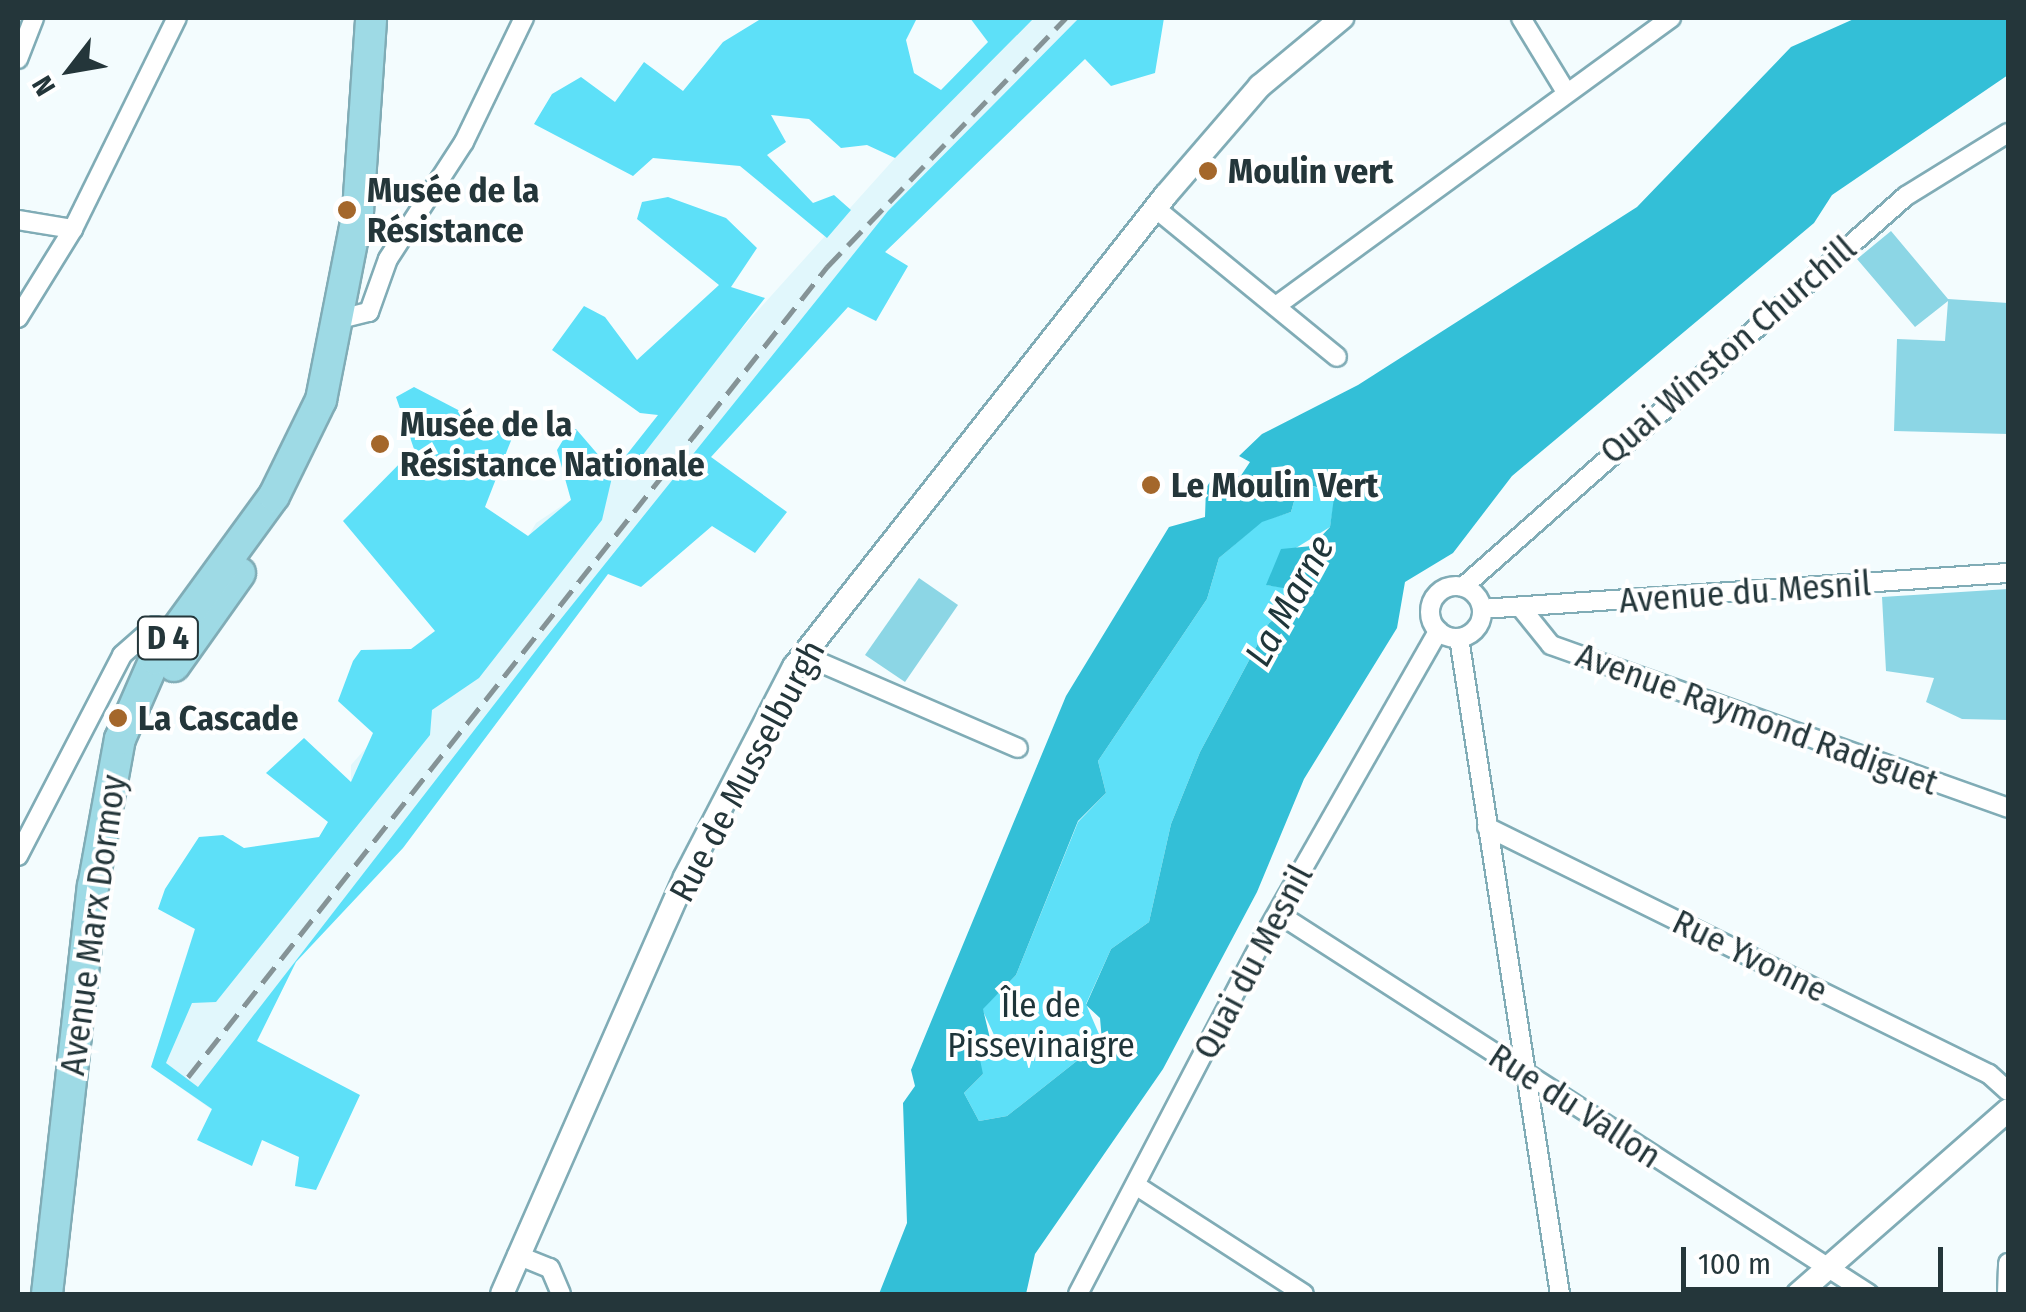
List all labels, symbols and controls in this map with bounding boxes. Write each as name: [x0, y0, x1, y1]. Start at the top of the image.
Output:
north arrow: [20, 20, 120, 120]
text: N: [25, 70, 62, 101]
place label: Moulin vert: [1228, 150, 1393, 192]
marker: Moulin vert: [1197, 160, 1219, 182]
place label: Musée de la Résistance: [367, 169, 539, 251]
marker: Musée de la Résistance: [336, 199, 358, 221]
street label: Quai Winston Churchill: [1592, 228, 1864, 472]
place label: Musée de la Résistance Nationale: [400, 403, 705, 485]
marker: Musée de la Résistance Nationale: [369, 433, 391, 455]
place label: Le Moulin Vert: [1171, 464, 1378, 506]
marker: Le Moulin Vert: [1140, 474, 1162, 496]
water label: La Marne: [1236, 528, 1344, 674]
street label: Avenue du Mesnil: [1618, 562, 1872, 622]
road number: D 4: [136, 611, 200, 665]
street label: Rue de Musselburgh: [660, 633, 834, 909]
street label: Avenue Raymond Radiguet: [1570, 634, 1944, 804]
place label: La Cascade: [138, 697, 298, 739]
marker: La Cascade: [107, 707, 129, 729]
street label: Avenue Marx Dormoy: [51, 772, 135, 1078]
street label: Quai du Mesnil: [1184, 858, 1322, 1066]
street label: Rue Yvonne: [1666, 901, 1834, 1011]
park label: Île de Pissevinaigre: [947, 984, 1135, 1066]
street label: Rue du Vallon: [1481, 1035, 1669, 1177]
scale bar: [1686, 1227, 1948, 1289]
text: 100 m: [1698, 1246, 1771, 1282]

